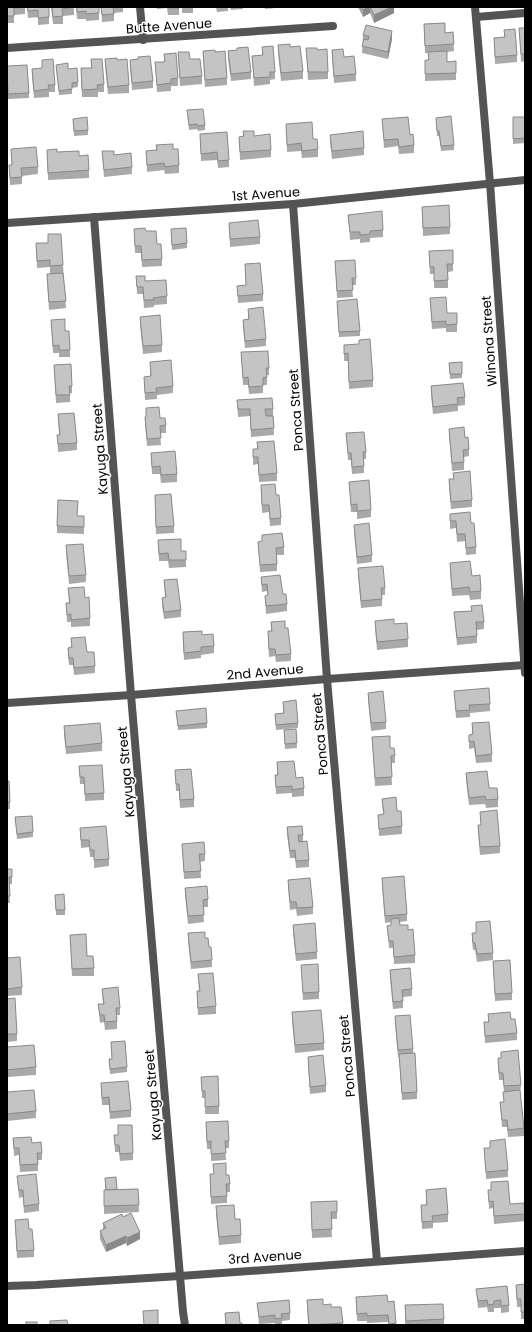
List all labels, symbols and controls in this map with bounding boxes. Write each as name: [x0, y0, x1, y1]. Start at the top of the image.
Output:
street label: Butte Avenue: [125, 14, 213, 38]
street label: 1st Avenue: [231, 182, 301, 206]
street label: Winona Street: [476, 295, 502, 387]
street label: Ponca Street: [284, 368, 308, 452]
street label: Kayuga Street: [87, 403, 113, 495]
street label: 2nd Avenue: [226, 659, 304, 685]
street label: Ponca Street: [307, 692, 333, 776]
street label: Kayuga Street: [113, 725, 139, 818]
street label: Ponca Street: [334, 1014, 360, 1098]
street label: Kayuga Street: [140, 1048, 166, 1141]
street label: 3rd Avenue: [228, 1245, 302, 1269]

